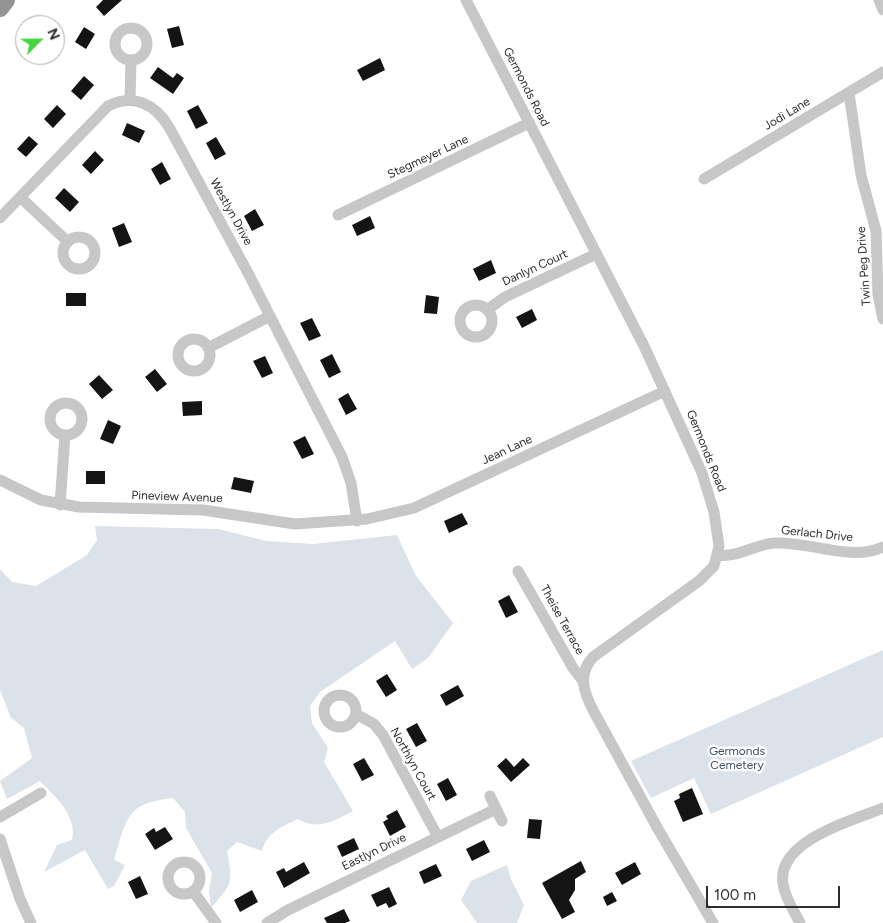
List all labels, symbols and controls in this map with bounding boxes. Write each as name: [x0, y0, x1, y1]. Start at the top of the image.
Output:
north arrow: [15, 15, 65, 65]
text: N: [43, 26, 63, 43]
street label: Germonds Road: [500, 45, 552, 129]
street label: Jodi Lane: [761, 95, 813, 133]
street label: Stegmeyer Lane: [385, 132, 471, 182]
street label: Westlyn Drive: [207, 176, 255, 248]
street label: Twin Peg Drive: [854, 226, 874, 306]
street label: Danlyn Court: [500, 247, 570, 289]
street label: Germonds Road: [683, 408, 729, 494]
street label: Jean Lane: [479, 432, 535, 468]
street label: Pineview Avenue: [131, 488, 223, 506]
street label: Gerlach Drive: [780, 523, 854, 545]
street label: Theise Terrace: [537, 583, 587, 657]
street label: Northlyn Court: [387, 725, 439, 803]
park label: Germonds Cemetery: [709, 744, 765, 772]
street label: Eastlyn Drive: [340, 830, 408, 874]
scale bar: [708, 876, 842, 908]
text: 100 m: [714, 886, 756, 904]

